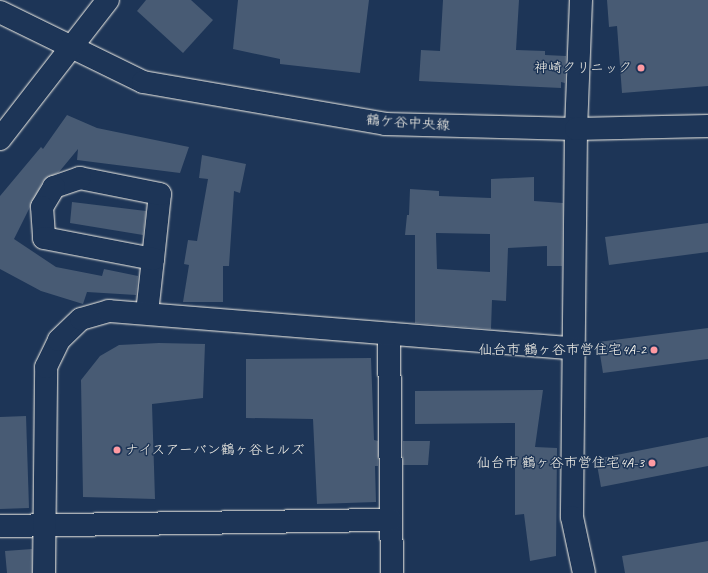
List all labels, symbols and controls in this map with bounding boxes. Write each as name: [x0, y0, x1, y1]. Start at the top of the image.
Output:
place label: 神崎クリニック: [534, 60, 632, 76]
marker: 神崎クリニック: [635, 62, 647, 74]
street label: 鶴ケ谷中央線: [366, 112, 450, 134]
place label: 仙台市 鶴ヶ谷市営住宅4A-2: [478, 342, 646, 358]
marker: 仙台市 鶴ヶ谷市営住宅4A-2: [649, 345, 659, 355]
place label: ナイスアーバン鶴ヶ谷ヒルズ: [125, 442, 306, 458]
marker: ナイスアーバン鶴ヶ谷ヒルズ: [112, 445, 122, 455]
place label: 仙台市 鶴ヶ谷市営住宅4A-3: [476, 455, 644, 471]
marker: 仙台市 鶴ヶ谷市営住宅4A-3: [647, 458, 657, 468]

